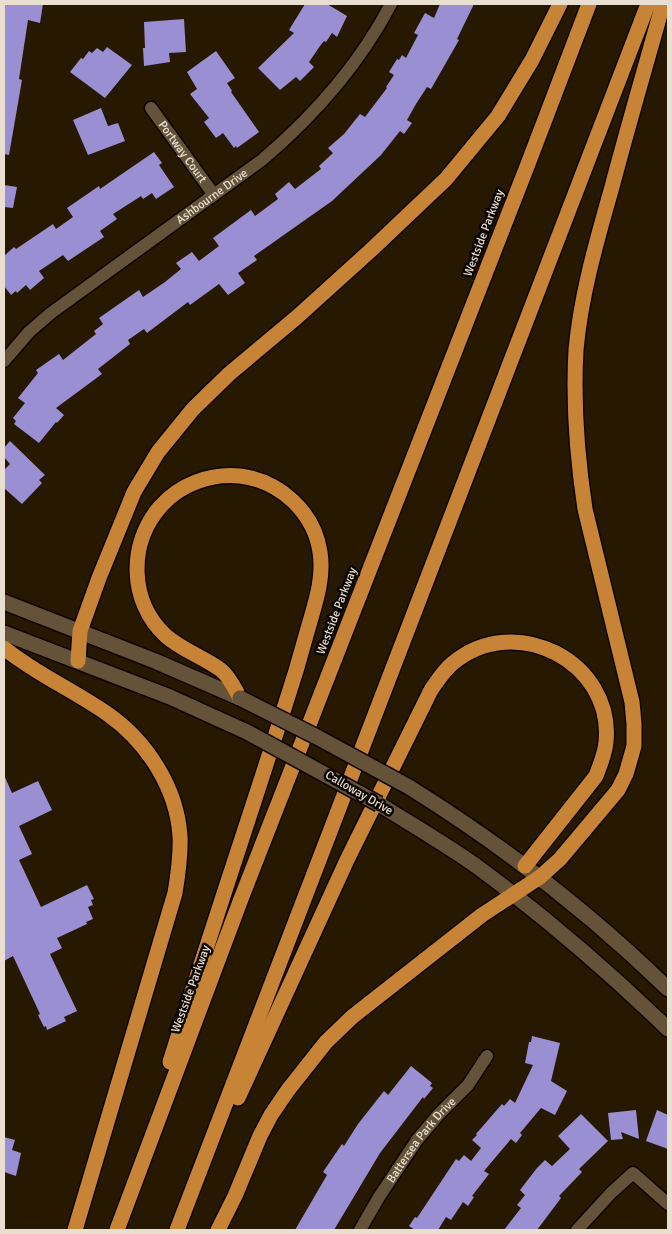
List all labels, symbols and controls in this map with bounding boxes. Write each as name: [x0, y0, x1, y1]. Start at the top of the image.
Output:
street label: Portway Court: [155, 118, 210, 186]
street label: Ashbourne Drive: [173, 165, 251, 227]
street label: Westside Parkway: [461, 187, 508, 279]
street label: Westside Parkway: [314, 565, 361, 657]
street label: Calloway Drive: [322, 768, 396, 818]
street label: Westside Parkway: [168, 943, 214, 1035]
street label: Battersea Park Drive: [383, 1094, 459, 1186]

